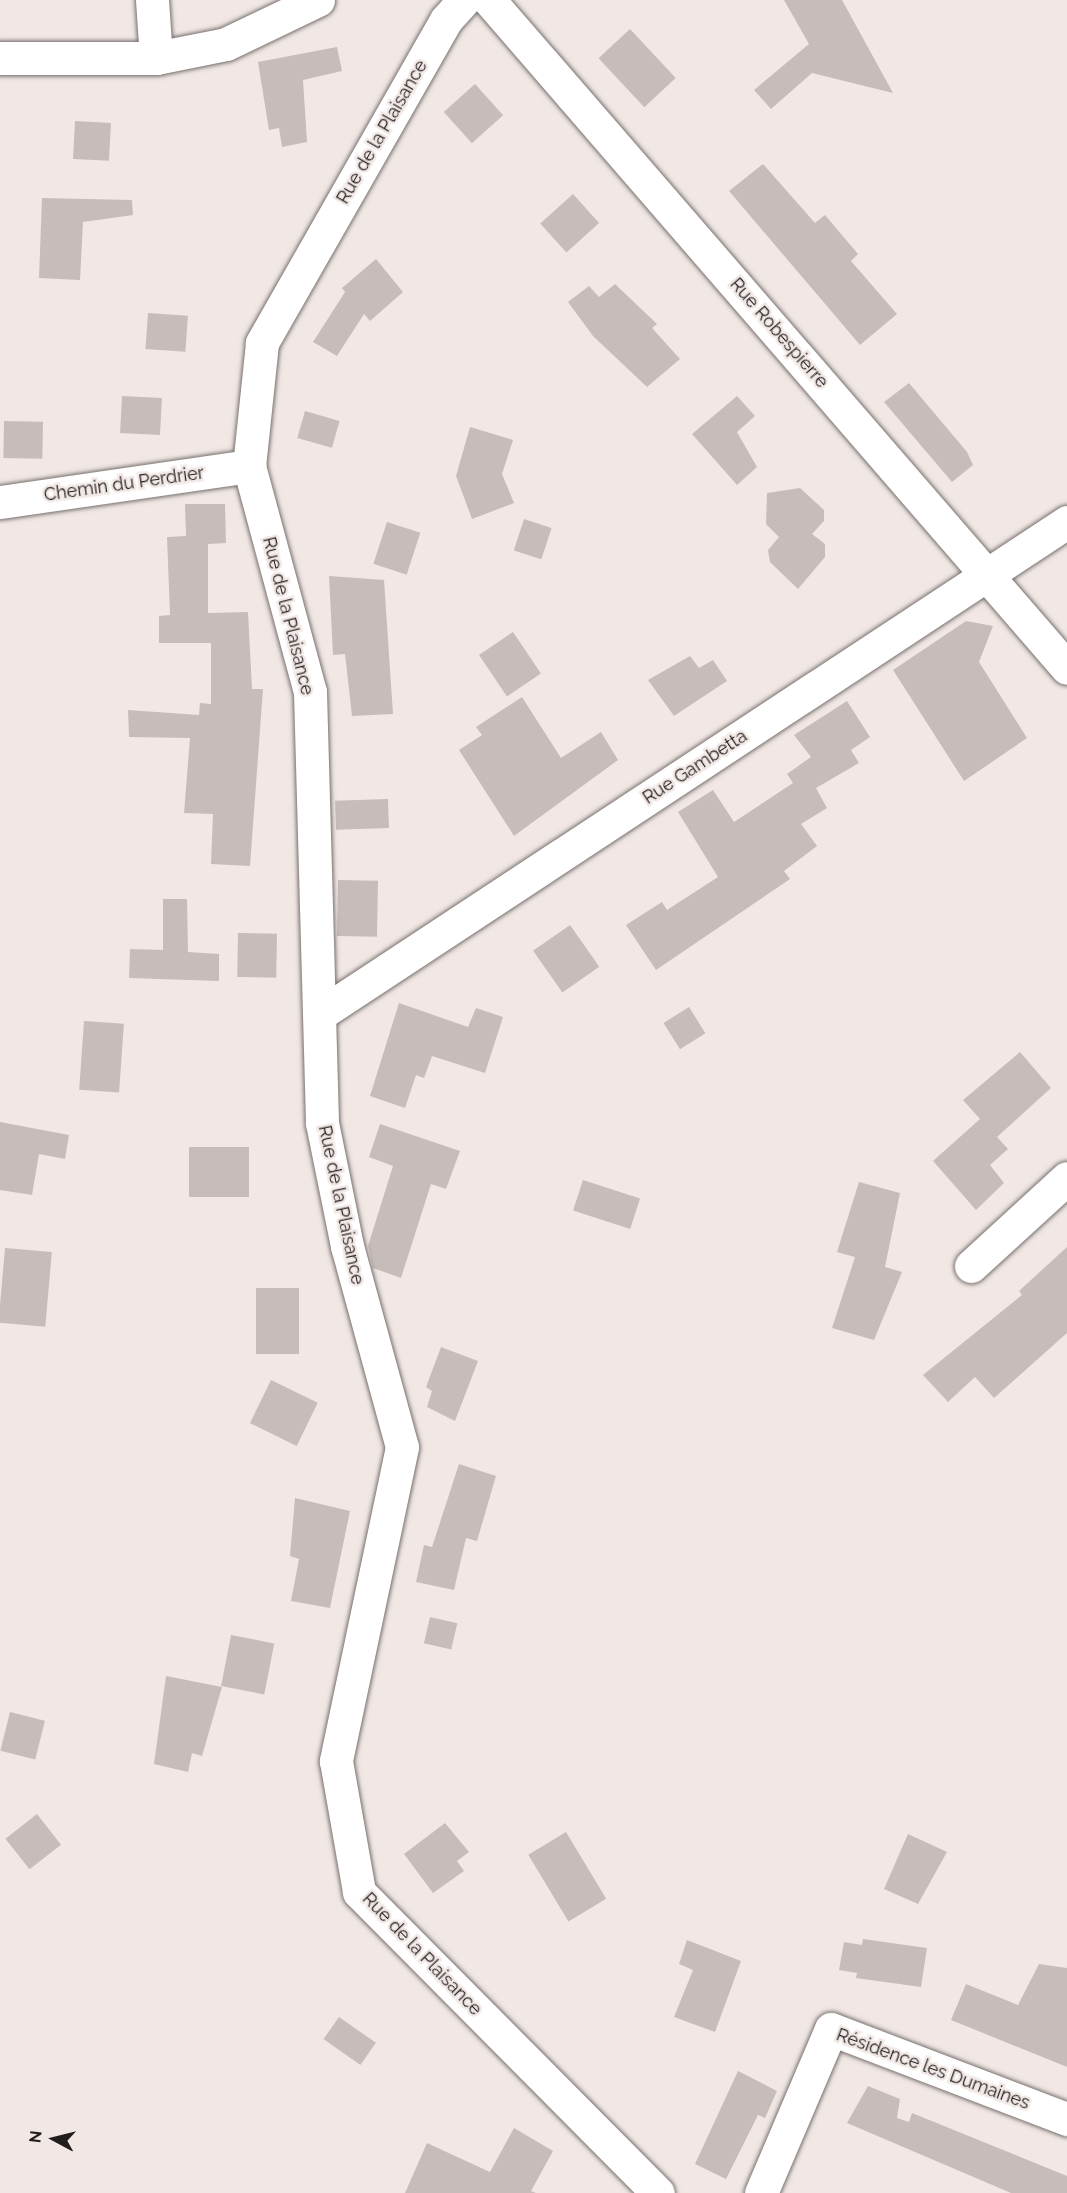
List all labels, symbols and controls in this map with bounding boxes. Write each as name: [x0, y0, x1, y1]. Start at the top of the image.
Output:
street label: Rue de la Plaisance: [332, 56, 432, 208]
street label: Rue Robespierre: [725, 274, 833, 392]
street label: Chemin du Perdrier: [43, 462, 205, 506]
street label: Rue de la Plaisance: [258, 535, 318, 697]
street label: Rue Gambetta: [639, 725, 751, 809]
street label: Rue de la Plaisance: [314, 1123, 368, 1287]
street label: Rue de la Plaisance: [358, 1888, 486, 2020]
street label: Résidence les Dumaines: [833, 2024, 1033, 2114]
north arrow: [24, 2109, 84, 2169]
text: N: [25, 2130, 46, 2144]

